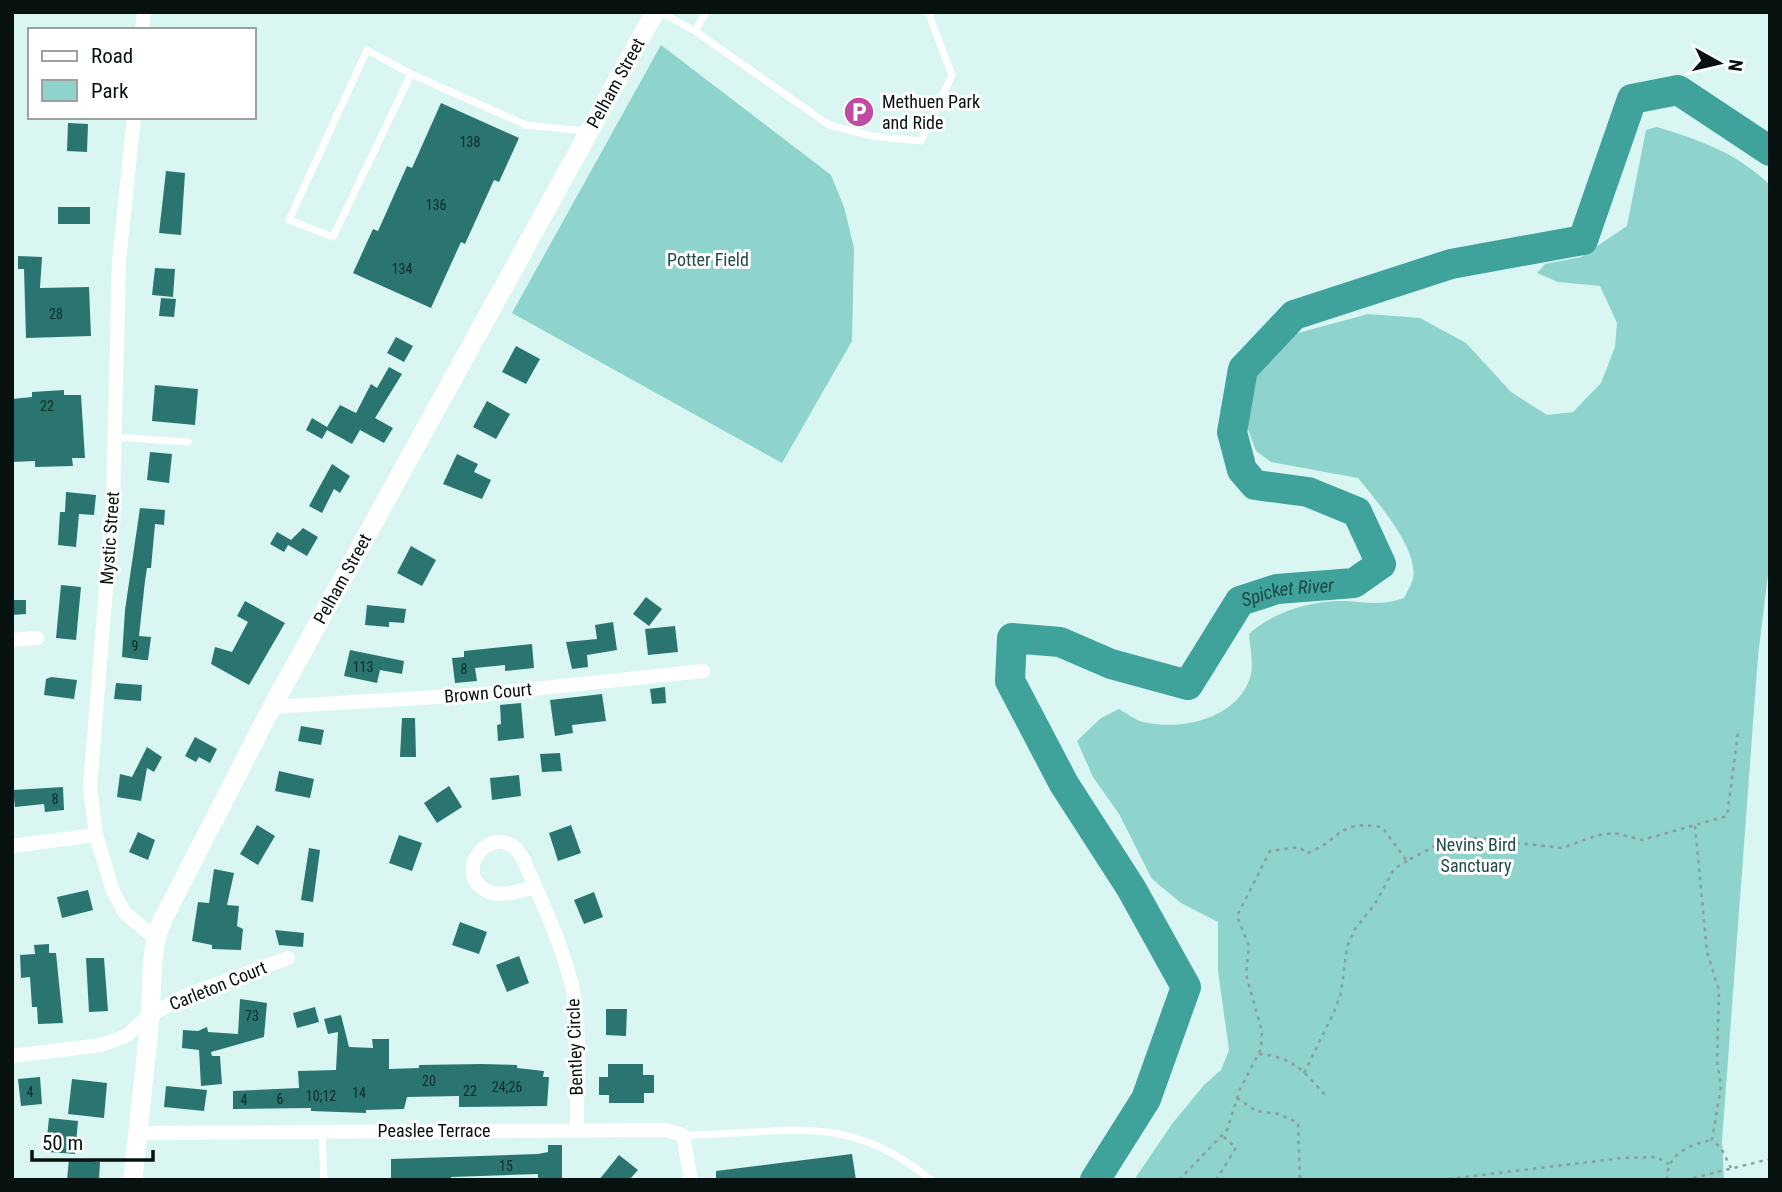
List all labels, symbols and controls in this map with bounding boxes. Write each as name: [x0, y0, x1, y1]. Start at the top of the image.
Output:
legend: [28, 28, 256, 119]
north arrow: [1684, 28, 1754, 98]
street label: Pelham Street: [582, 34, 649, 132]
text: Road: [91, 44, 133, 68]
text: N: [1723, 58, 1748, 73]
text: Park: [91, 79, 129, 103]
place label: Methuen Park and Ride: [882, 91, 980, 133]
parking icon: Methuen Park and Ride: [842, 95, 876, 129]
house number: 138: [460, 134, 480, 150]
house number: 136: [426, 197, 446, 213]
park label: Potter Field: [667, 249, 749, 270]
house number: 134: [392, 261, 412, 277]
house number: 28: [49, 306, 63, 322]
house number: 22: [40, 398, 54, 414]
street label: Mystic Street: [96, 491, 123, 585]
street label: Pelham Street: [309, 530, 375, 627]
water label: Spicket River: [1238, 574, 1335, 612]
house number: 9: [132, 638, 138, 654]
house number: 113: [353, 659, 373, 675]
house number: 8: [461, 661, 468, 677]
street label: Brown Court: [443, 678, 533, 707]
house number: 8: [52, 791, 59, 807]
park label: Nevins Bird Sanctuary: [1436, 834, 1516, 876]
street label: Carleton Court: [166, 956, 270, 1015]
street label: Bentley Circle: [562, 998, 587, 1096]
house number: 73: [245, 1008, 259, 1024]
house number: 20: [422, 1073, 436, 1089]
house number: 24;26: [492, 1079, 522, 1095]
house number: 22: [463, 1083, 477, 1099]
house number: 4: [27, 1084, 34, 1100]
house number: 14: [352, 1085, 366, 1101]
house number: 10;12: [306, 1088, 336, 1104]
house number: 6: [277, 1091, 284, 1107]
house number: 4: [241, 1092, 248, 1108]
scale bar: [32, 1118, 152, 1162]
street label: Peaslee Terrace: [378, 1120, 490, 1141]
text: 50 m: [42, 1131, 83, 1155]
house number: 15: [499, 1158, 513, 1174]

